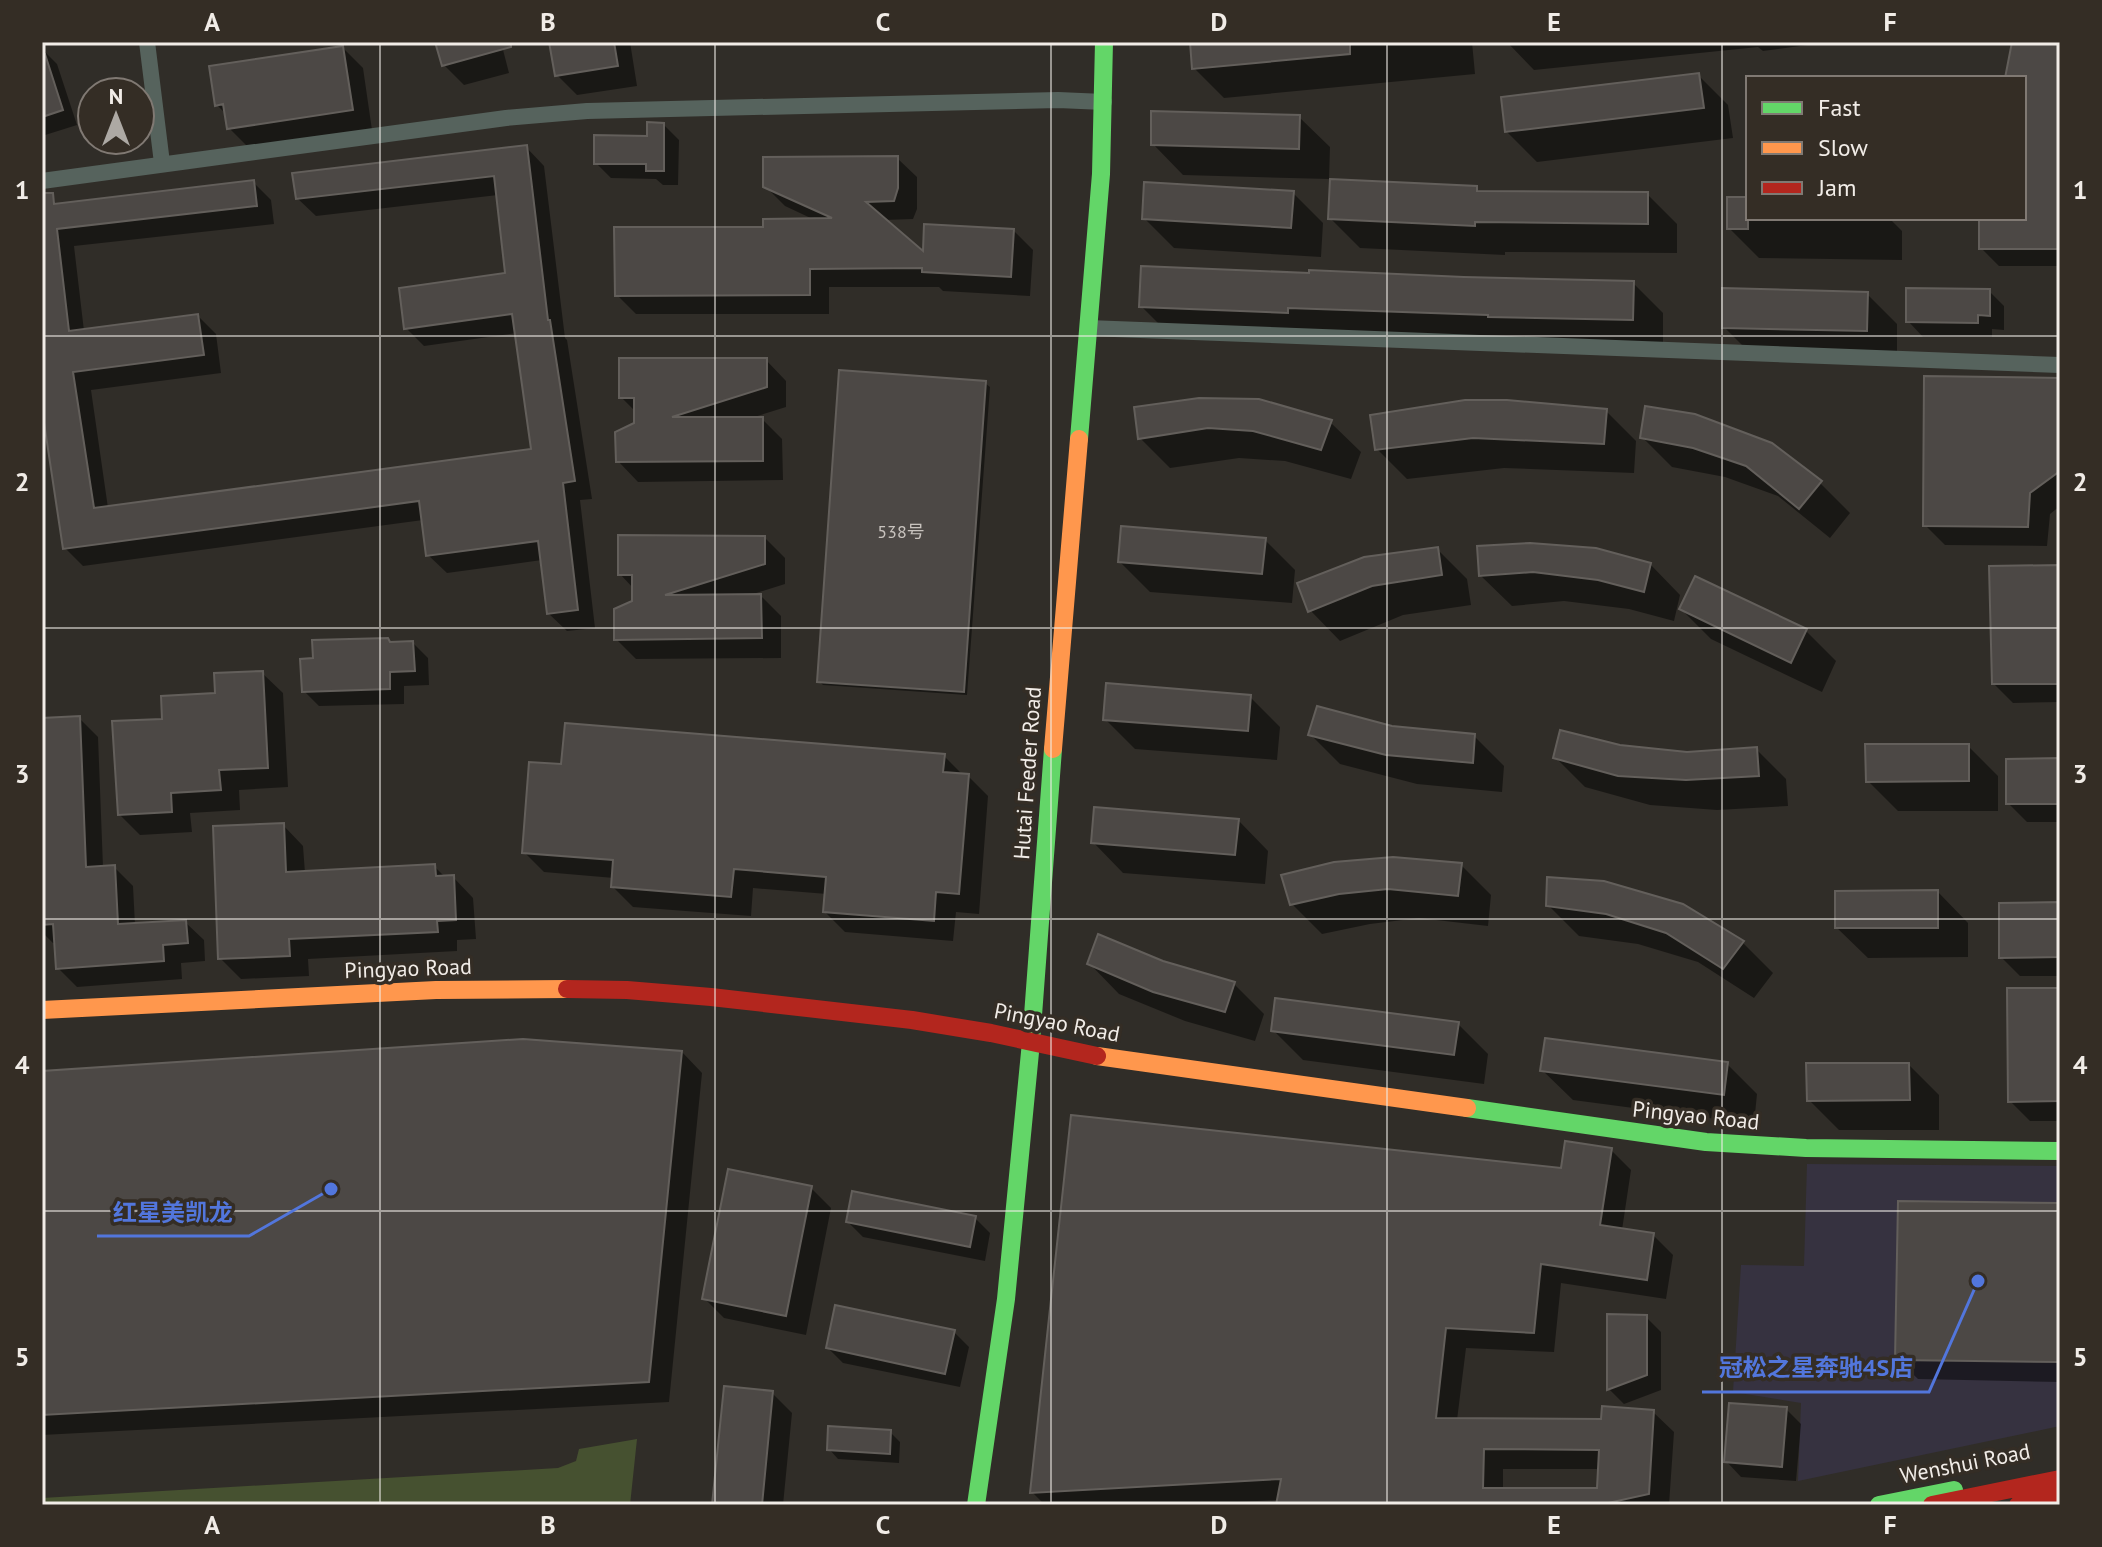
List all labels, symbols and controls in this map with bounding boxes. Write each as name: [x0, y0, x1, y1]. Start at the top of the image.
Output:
text: A: [204, 5, 220, 38]
text: B: [540, 5, 556, 38]
text: C: [876, 5, 890, 38]
text: D: [1211, 5, 1227, 38]
text: E: [1547, 5, 1561, 38]
text: F: [1883, 5, 1897, 38]
north arrow: [76, 76, 156, 156]
legend: [1746, 76, 2026, 220]
text: N: [109, 82, 123, 110]
text: Fast: [1818, 92, 1861, 123]
text: Slow: [1818, 132, 1868, 163]
text: Jam: [1817, 172, 1856, 203]
text: 1: [15, 173, 29, 206]
text: 1: [2073, 173, 2087, 206]
text: 2: [15, 465, 29, 498]
text: 2: [2073, 465, 2087, 498]
house number: 538号: [877, 520, 925, 543]
street label: Hutai Feeder Road: [1007, 686, 1047, 860]
text: 3: [15, 757, 29, 790]
text: 3: [2073, 757, 2087, 790]
street label: Pingyao Road: [344, 952, 472, 984]
street label: Pingyao Road: [992, 996, 1122, 1048]
text: 4: [15, 1048, 30, 1081]
text: 4: [2073, 1048, 2088, 1081]
street label: Pingyao Road: [1631, 1094, 1761, 1136]
callout: 红星美凯龙: [97, 1188, 249, 1236]
text: 红星美凯龙: [113, 1197, 233, 1228]
text: 5: [15, 1340, 29, 1373]
text: 5: [2073, 1340, 2087, 1373]
callout: 冠松之星奔驰4S店: [1702, 1344, 1929, 1392]
text: 冠松之星奔驰4S店: [1719, 1352, 1913, 1383]
street label: Wenshui Road: [1898, 1437, 2032, 1489]
text: A: [204, 1508, 220, 1541]
text: B: [540, 1508, 556, 1541]
text: C: [876, 1508, 890, 1541]
text: D: [1211, 1508, 1227, 1541]
text: E: [1547, 1508, 1561, 1541]
text: F: [1883, 1508, 1897, 1541]

